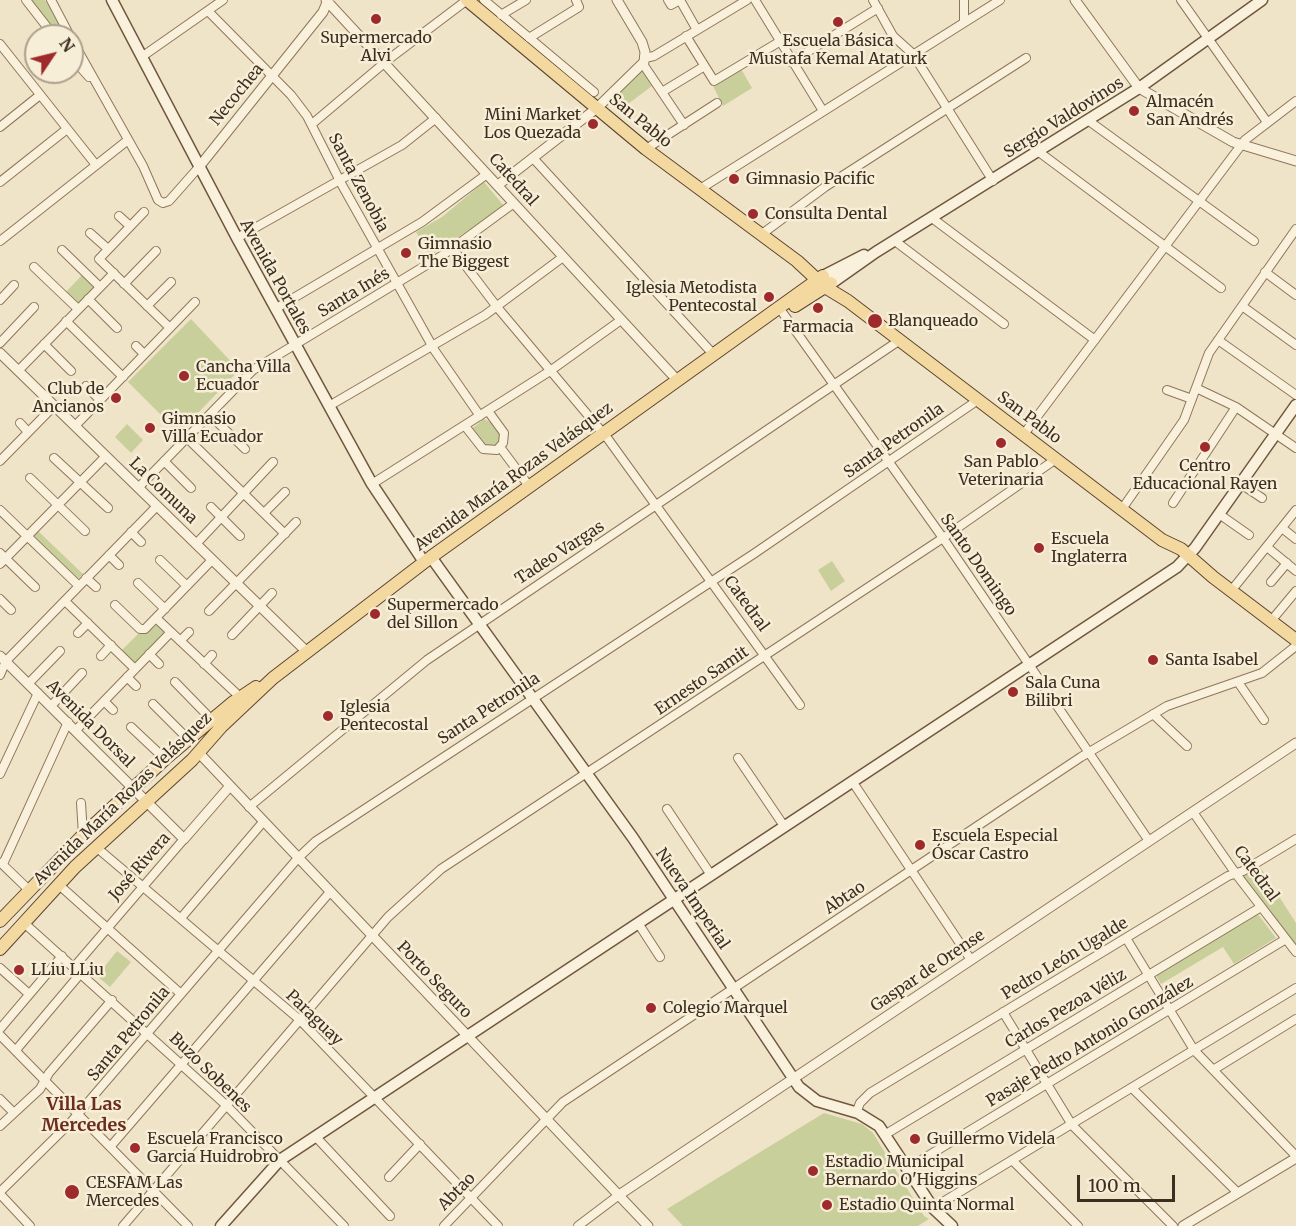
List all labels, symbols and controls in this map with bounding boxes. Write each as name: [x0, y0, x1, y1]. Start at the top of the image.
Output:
marker: Supermercado Alvi: [369, 12, 383, 26]
marker: Escuela Básica Mustafa Kemal Ataturk: [831, 15, 845, 29]
north arrow: [24, 24, 84, 84]
place label: Supermercado Alvi: [320, 28, 432, 66]
place label: Escuela Básica Mustafa Kemal Ataturk: [749, 31, 927, 69]
text: N: [55, 34, 79, 56]
street label: Necochea: [206, 60, 268, 130]
street label: Sergio Valdovinos: [1001, 73, 1127, 163]
street label: San Pablo: [605, 90, 675, 152]
place label: Almacén San Andrés: [1146, 92, 1233, 130]
marker: Almacén San Andrés: [1127, 104, 1141, 118]
place label: Mini Market Los Quezada: [484, 105, 581, 143]
marker: Mini Market Los Quezada: [586, 117, 600, 131]
street label: Santa Zenobia: [324, 130, 392, 236]
street label: Catedral: [484, 150, 542, 210]
place label: Gimnasio Pacific: [746, 169, 875, 189]
marker: Gimnasio Pacific: [727, 172, 741, 186]
place label: Consulta Dental: [765, 204, 888, 224]
marker: Consulta Dental: [746, 207, 760, 221]
street label: Avenida Portales: [236, 216, 314, 338]
place label: Gimnasio The Biggest: [418, 234, 509, 272]
marker: Gimnasio The Biggest: [399, 246, 413, 260]
street label: Santa Inés: [315, 264, 393, 322]
place label: Iglesia Metodista Pentecostal: [626, 278, 757, 316]
marker: Iglesia Metodista Pentecostal: [762, 290, 776, 304]
marker: Farmacia: [811, 301, 825, 315]
place label: Blanqueado: [888, 311, 978, 331]
marker: Blanqueado: [866, 312, 884, 330]
place label: Farmacia: [782, 317, 854, 337]
place label: Cancha Villa Ecuador: [196, 357, 291, 395]
marker: Cancha Villa Ecuador: [177, 369, 191, 383]
place label: Club de Ancianos: [33, 379, 104, 417]
street label: San Pablo: [993, 388, 1065, 448]
marker: Club de Ancianos: [109, 391, 123, 405]
street label: Avenida María Rozas Velásquez: [411, 399, 617, 555]
street label: Santa Petronila: [840, 399, 948, 483]
place label: Gimnasio Villa Ecuador: [162, 409, 263, 447]
marker: Gimnasio Villa Ecuador: [143, 421, 157, 435]
marker: San Pablo Veterinaria: [994, 436, 1008, 450]
marker: Centro Educacional Rayen: [1198, 440, 1212, 454]
place label: San Pablo Veterinaria: [959, 452, 1043, 490]
street label: La Comuna: [125, 454, 201, 528]
place label: Centro Educacional Rayen: [1133, 456, 1277, 494]
street label: Santo Domingo: [936, 510, 1020, 620]
street label: Tadeo Vargas: [512, 517, 608, 589]
place label: Escuela Inglaterra: [1051, 529, 1127, 567]
marker: Escuela Inglaterra: [1032, 541, 1046, 555]
street label: Catedral: [719, 573, 773, 635]
place label: Supermercado del Sillon: [387, 595, 499, 633]
marker: Supermercado del Sillon: [368, 607, 382, 621]
street label: Ernesto Samit: [652, 643, 752, 719]
place label: Santa Isabel: [1165, 650, 1258, 670]
marker: Santa Isabel: [1146, 653, 1160, 667]
street label: Santa Petronila: [434, 669, 544, 749]
place label: Sala Cuna Bilibri: [1025, 673, 1100, 711]
street label: Avenida Dorsal: [42, 676, 138, 772]
marker: Sala Cuna Bilibri: [1006, 685, 1020, 699]
place label: Iglesia Pentecostal: [340, 697, 428, 735]
street label: Avenida María Rozas Velásquez: [30, 709, 216, 889]
marker: Iglesia Pentecostal: [321, 709, 335, 723]
place label: Escuela Especial Óscar Castro: [932, 826, 1058, 864]
street label: José Rivera: [105, 829, 175, 905]
marker: Escuela Especial Óscar Castro: [913, 838, 927, 852]
street label: Catedral: [1229, 843, 1283, 905]
street label: Nueva Imperial: [651, 845, 733, 953]
street label: Abtao: [821, 877, 869, 919]
street label: Pedro León Ugalde: [999, 914, 1131, 1004]
street label: Gaspar de Orense: [867, 926, 989, 1016]
street label: Porto Seguro: [393, 938, 475, 1022]
place label: LLiu LLiu: [31, 960, 104, 980]
marker: LLiu LLiu: [12, 963, 26, 977]
street label: Carlos Pezoa Véliz: [1002, 965, 1130, 1053]
street label: Pasaje Pedro Antonio González: [983, 973, 1197, 1111]
street label: Santa Petronila: [84, 983, 174, 1085]
street label: Paraguay: [282, 986, 346, 1050]
place label: Colegio Marquel: [663, 998, 788, 1018]
marker: Colegio Marquel: [644, 1001, 658, 1015]
street label: Buzo Sobenes: [165, 1029, 255, 1117]
district label: Villa Las Mercedes: [41, 1094, 127, 1136]
place label: Escuela Francisco Garcia Huidrobro: [147, 1129, 283, 1167]
place label: Guillermo Videla: [927, 1129, 1055, 1149]
marker: Guillermo Videla: [908, 1132, 922, 1146]
marker: Escuela Francisco Garcia Huidrobro: [128, 1141, 142, 1155]
place label: Estadio Municipal Bernardo O'Higgins: [825, 1152, 978, 1190]
scale bar: [1080, 1163, 1178, 1201]
marker: Estadio Municipal Bernardo O'Higgins: [806, 1164, 820, 1178]
street label: Abtao: [434, 1169, 480, 1215]
place label: CESFAM Las Mercedes: [86, 1173, 183, 1211]
text: 100 m: [1088, 1174, 1141, 1197]
marker: CESFAM Las Mercedes: [63, 1183, 81, 1201]
place label: Estadio Quinta Normal: [839, 1195, 1014, 1215]
marker: Estadio Quinta Normal: [820, 1198, 834, 1212]

